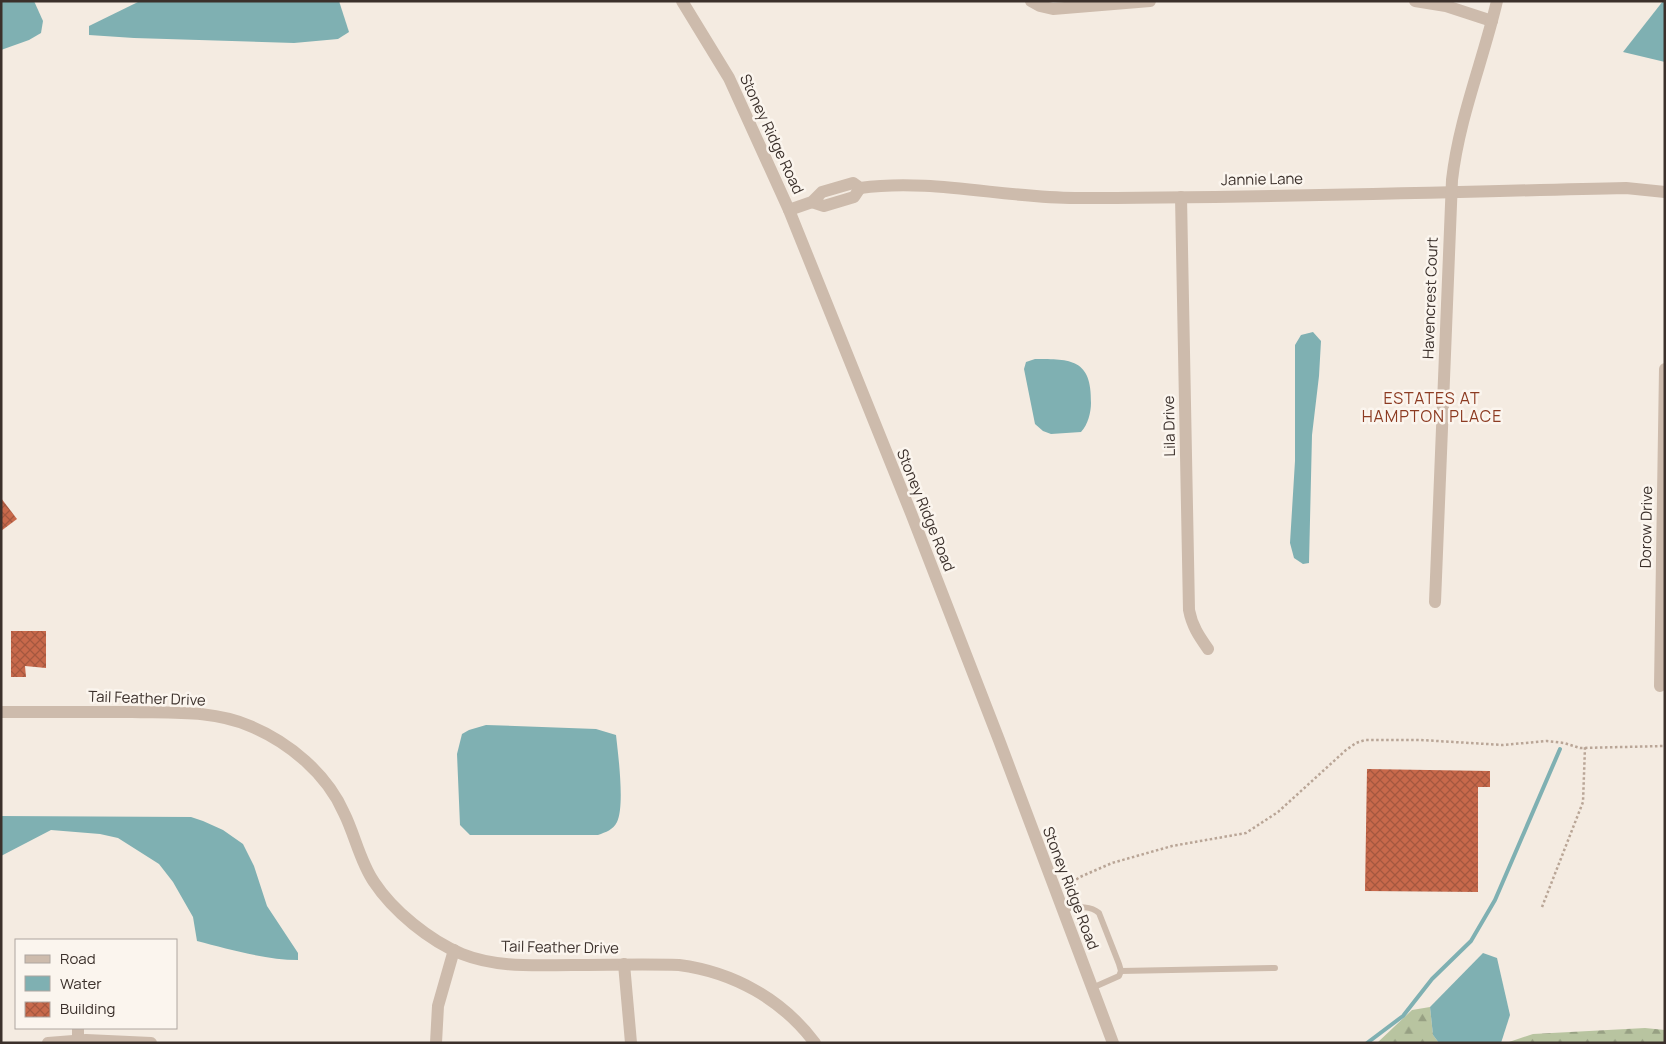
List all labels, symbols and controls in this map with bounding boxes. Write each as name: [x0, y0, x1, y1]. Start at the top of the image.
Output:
street label: Stoney Ridge Road: [735, 71, 809, 197]
street label: Jannie Lane: [1221, 168, 1303, 190]
street label: Havencrest Court: [1417, 237, 1443, 359]
district label: ESTATES AT HAMPTON PLACE: [1362, 387, 1502, 427]
street label: Lila Drive: [1158, 395, 1180, 457]
street label: Stoney Ridge Road: [892, 446, 960, 574]
street label: Dorow Drive: [1635, 485, 1657, 568]
street label: Tail Feather Drive: [88, 685, 206, 711]
street label: Stoney Ridge Road: [1038, 823, 1104, 953]
street label: Tail Feather Drive: [501, 935, 619, 959]
legend: [15, 939, 178, 1029]
text: Road: [60, 948, 96, 969]
text: Water: [60, 973, 102, 994]
text: Building: [60, 998, 115, 1019]

